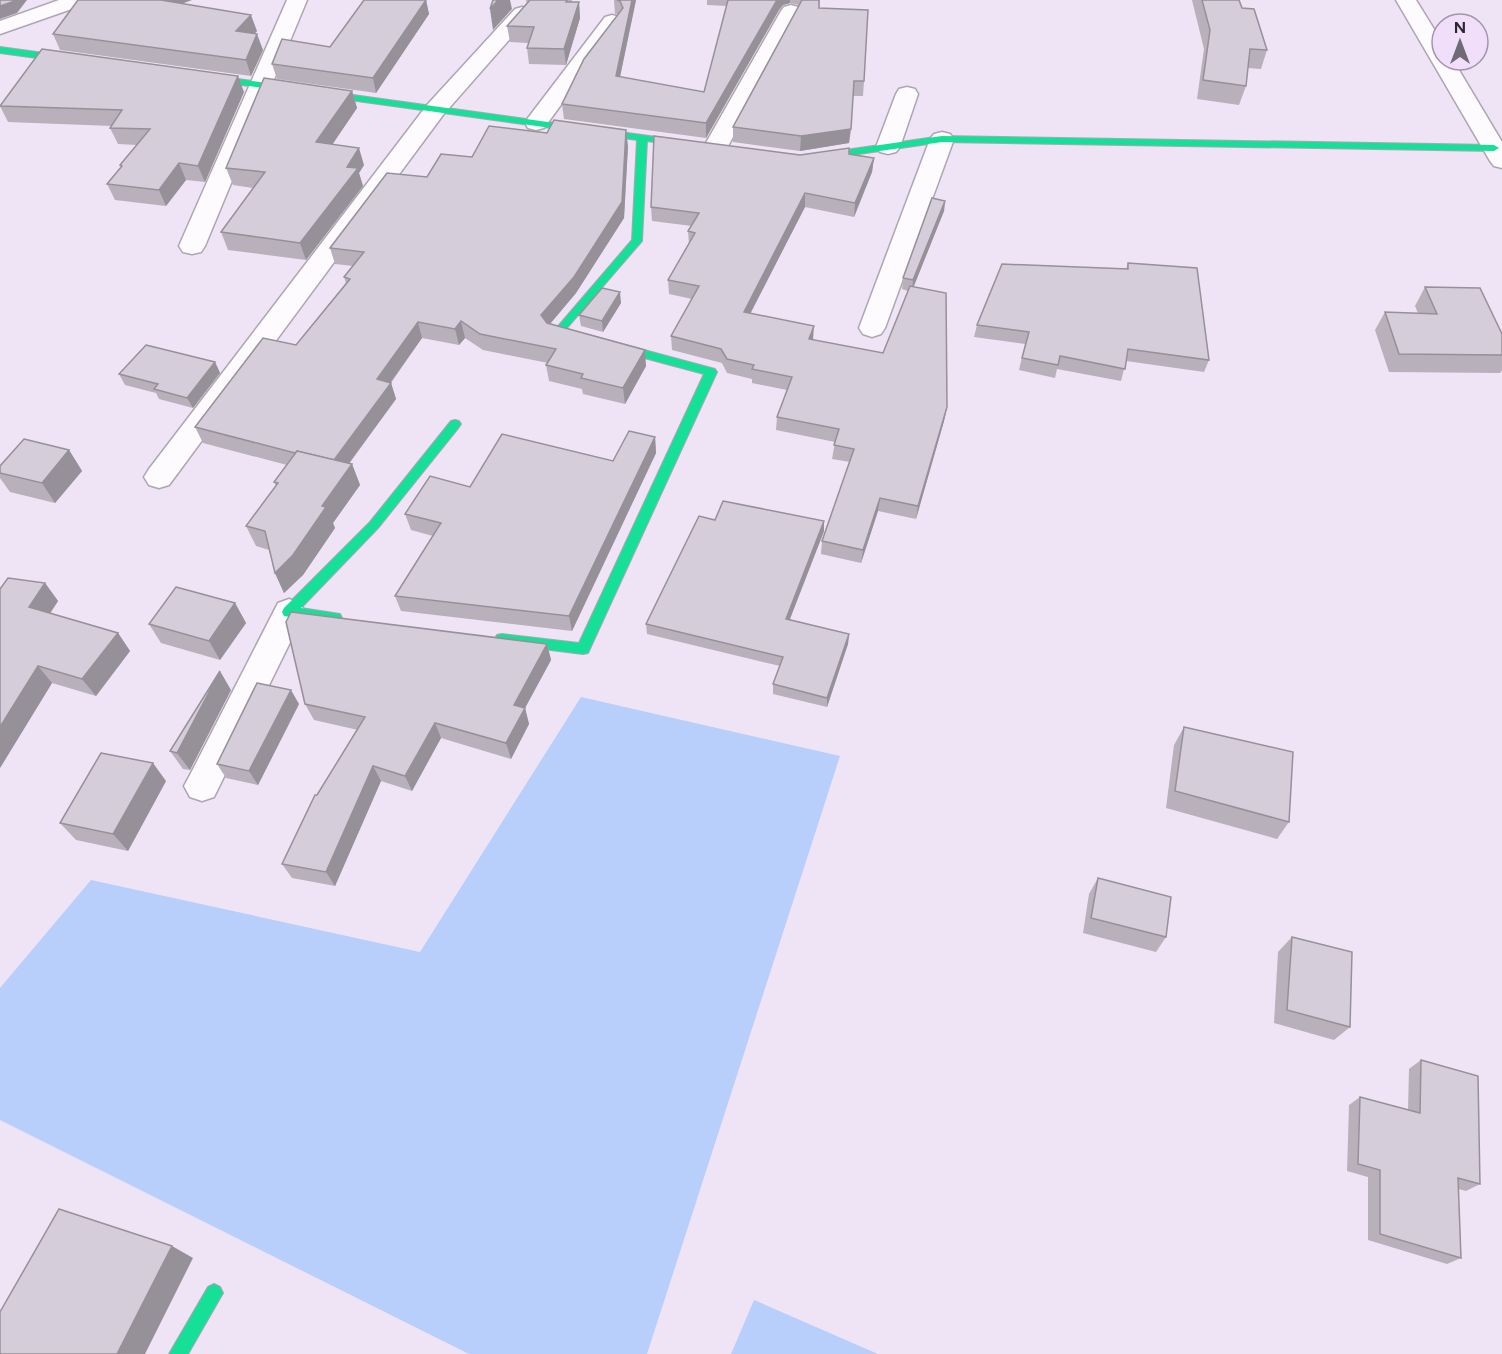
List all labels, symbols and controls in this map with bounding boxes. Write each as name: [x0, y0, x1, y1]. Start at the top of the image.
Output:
north arrow: [1430, 12, 1490, 72]
text: N: [1454, 18, 1466, 37]

